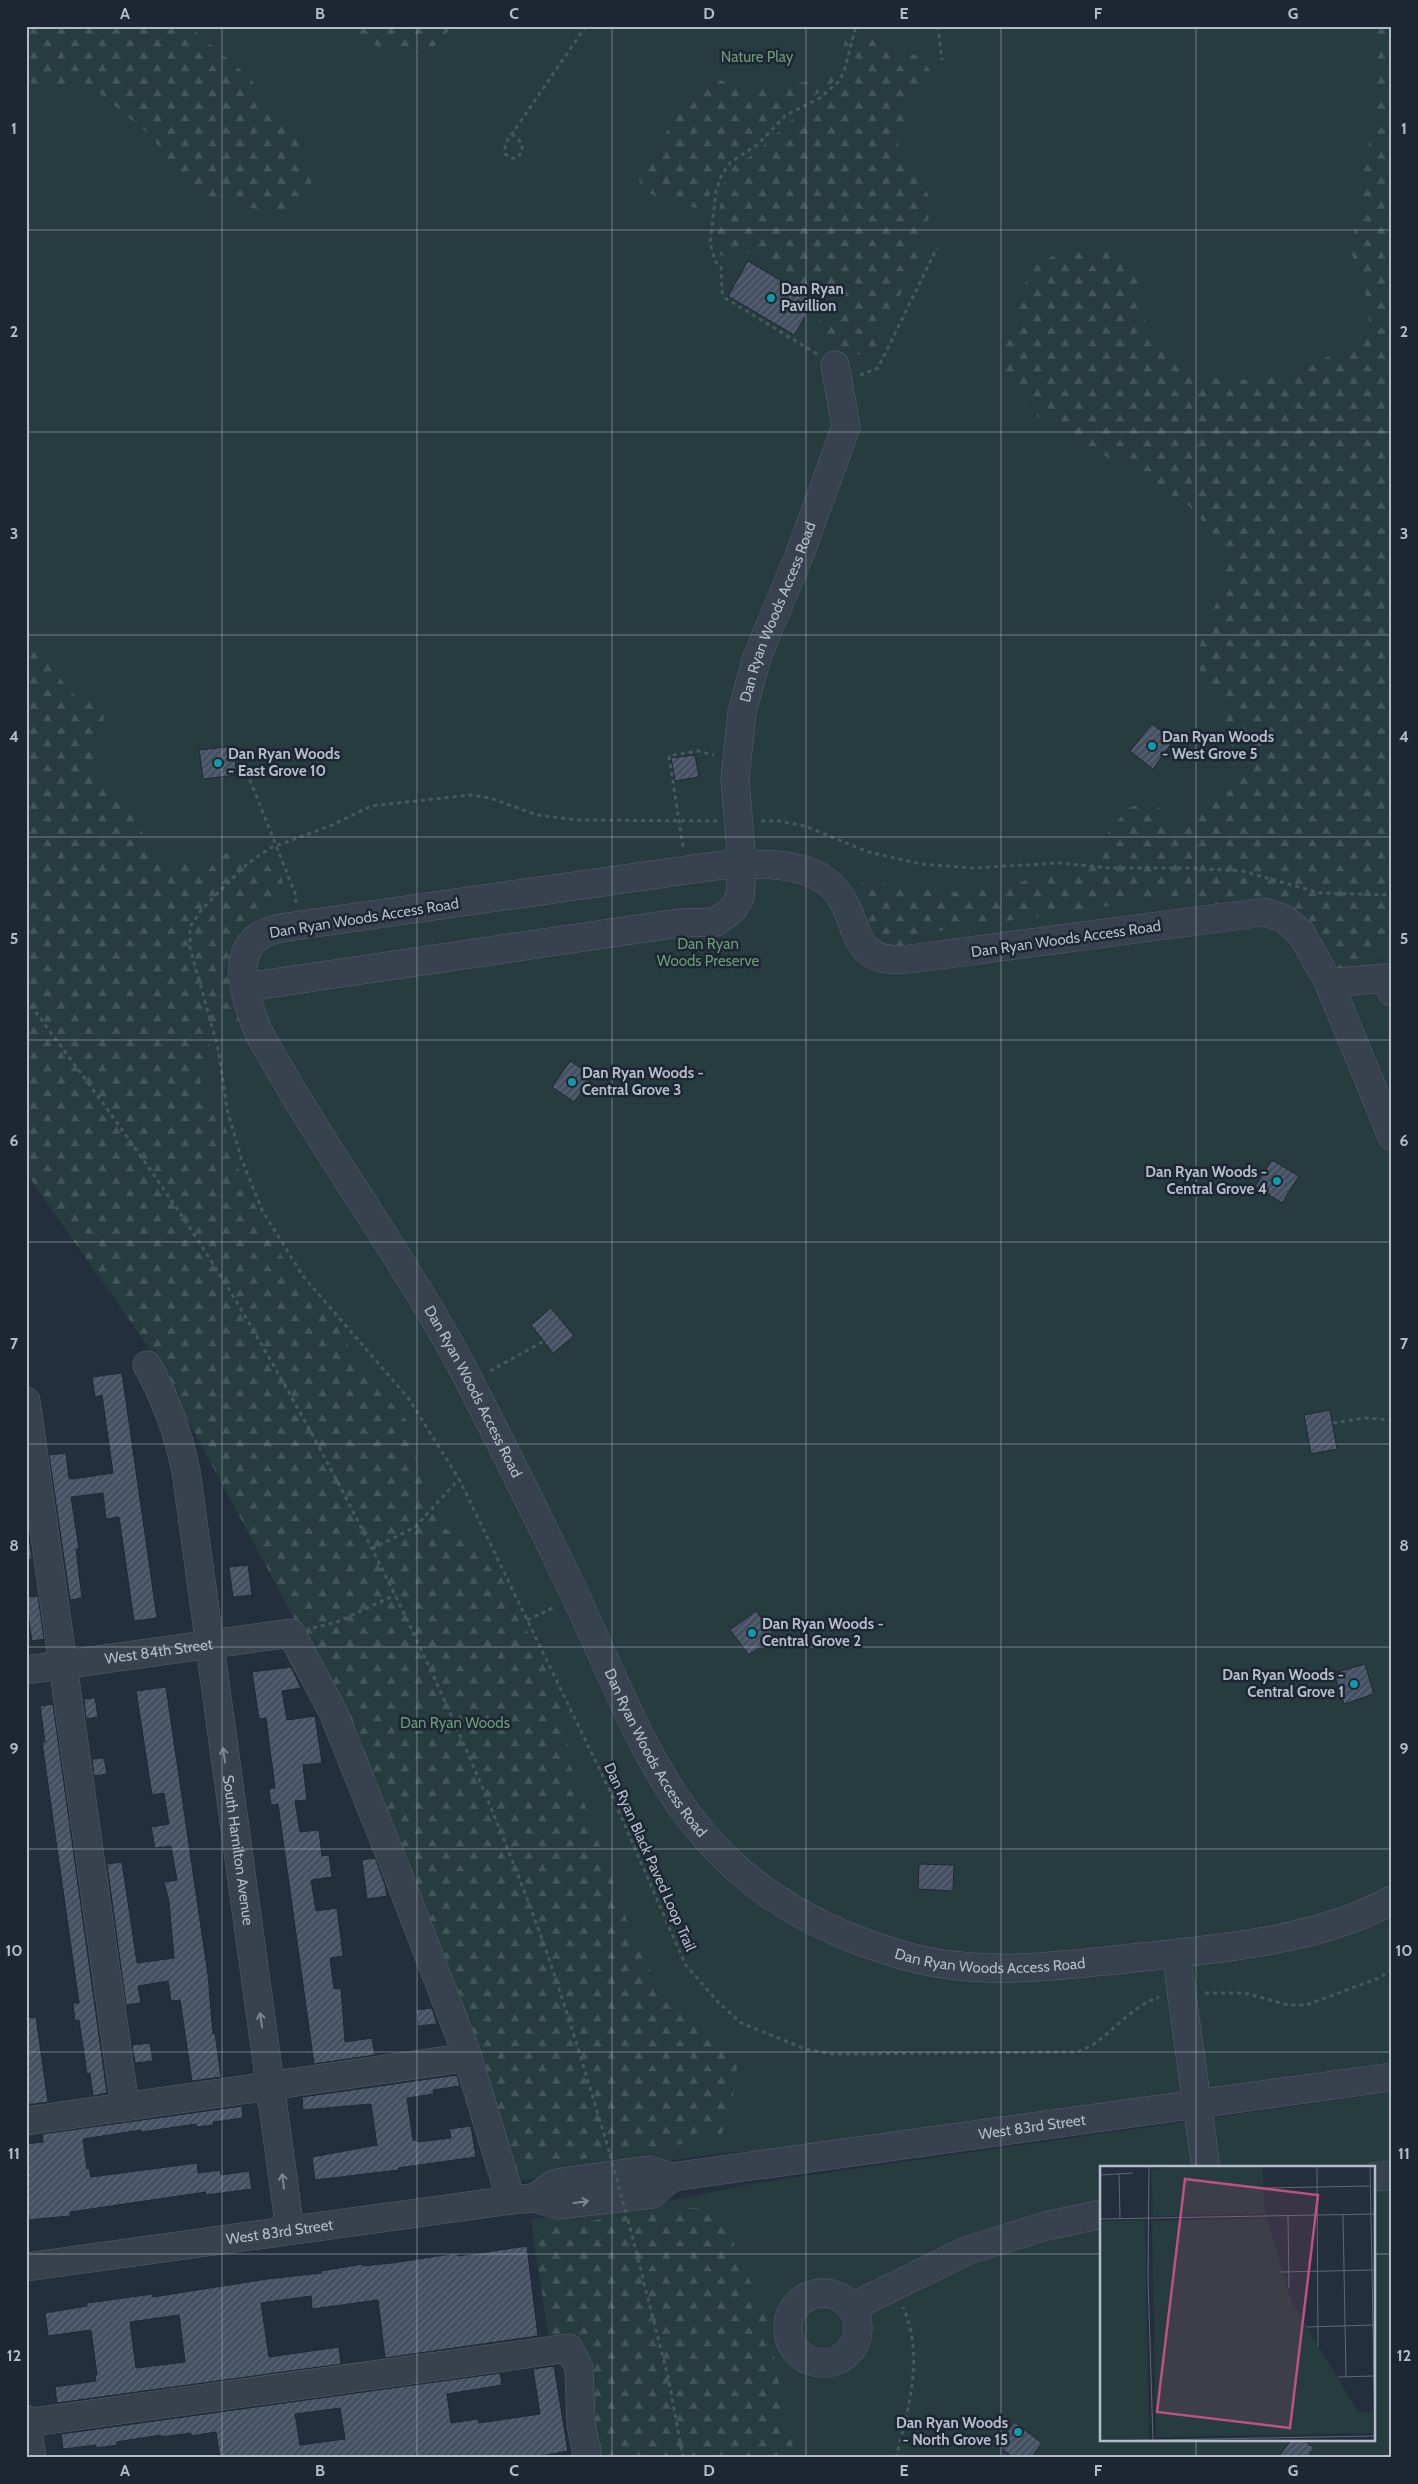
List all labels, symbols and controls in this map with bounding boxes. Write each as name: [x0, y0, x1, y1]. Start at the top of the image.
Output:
text: A: [120, 4, 130, 23]
text: B: [315, 4, 325, 23]
text: C: [509, 4, 519, 23]
text: D: [703, 4, 715, 23]
text: E: [899, 4, 909, 23]
text: F: [1094, 4, 1103, 23]
text: G: [1288, 4, 1298, 23]
park label: Nature Play: [721, 48, 794, 66]
text: 1: [11, 119, 17, 138]
text: 1: [1401, 119, 1407, 138]
place label: Dan Ryan Pavillion: [781, 280, 844, 315]
marker: Dan Ryan Pavillion: [765, 292, 777, 304]
text: 2: [10, 322, 18, 341]
text: 2: [1400, 322, 1408, 341]
street label: Dan Ryan Woods Access Road: [736, 519, 820, 704]
text: 3: [10, 524, 18, 543]
text: 3: [1400, 524, 1408, 543]
text: 4: [9, 727, 19, 746]
text: 4: [1399, 727, 1409, 746]
place label: Dan Ryan Woods - West Grove 5: [1162, 728, 1274, 763]
marker: Dan Ryan Woods - West Grove 5: [1146, 740, 1158, 752]
place label: Dan Ryan Woods - East Grove 10: [228, 745, 340, 780]
marker: Dan Ryan Woods - East Grove 10: [212, 757, 224, 769]
street label: Dan Ryan Woods Access Road: [268, 894, 460, 942]
street label: Dan Ryan Woods Access Road: [970, 917, 1162, 961]
text: 5: [10, 929, 18, 948]
text: 5: [1400, 929, 1408, 948]
park label: Dan Ryan Woods Preserve: [657, 935, 759, 970]
place label: Dan Ryan Woods - Central Grove 3: [582, 1064, 704, 1099]
marker: Dan Ryan Woods - Central Grove 3: [566, 1076, 578, 1088]
text: 6: [10, 1131, 19, 1150]
text: 6: [1400, 1131, 1409, 1150]
place label: Dan Ryan Woods - Central Grove 4: [1145, 1163, 1267, 1198]
marker: Dan Ryan Woods - Central Grove 4: [1271, 1175, 1283, 1187]
street label: Dan Ryan Woods Access Road: [420, 1302, 526, 1480]
text: 7: [10, 1334, 19, 1353]
text: 7: [1400, 1334, 1409, 1353]
text: 8: [9, 1536, 19, 1555]
text: 8: [1399, 1536, 1409, 1555]
place label: Dan Ryan Woods - Central Grove 2: [762, 1615, 884, 1650]
marker: Dan Ryan Woods - Central Grove 2: [746, 1627, 758, 1639]
street label: West 84th Street: [104, 1635, 214, 1668]
street label: Dan Ryan Woods Access Road: [601, 1666, 711, 1841]
place label: Dan Ryan Woods - Central Grove 1: [1222, 1666, 1344, 1701]
marker: Dan Ryan Woods - Central Grove 1: [1348, 1678, 1360, 1690]
park label: Dan Ryan Woods: [400, 1714, 510, 1732]
text: 9: [10, 1739, 19, 1758]
text: 9: [1400, 1739, 1409, 1758]
one-way arrow: [219, 1748, 229, 1764]
street label: Dan Ryan Black Paved Loop Trail: [600, 1760, 700, 1954]
street label: South Hamilton Avenue: [219, 1774, 257, 1927]
text: 10: [5, 1941, 23, 1960]
text: 10: [1395, 1941, 1413, 1960]
street label: Dan Ryan Woods Access Road: [893, 1945, 1086, 1977]
one-way arrow: [256, 2013, 266, 2029]
street label: West 83rd Street: [977, 2111, 1087, 2143]
text: 11: [8, 2144, 20, 2163]
text: 11: [1398, 2144, 1410, 2163]
inset map: [1100, 2166, 1376, 2442]
one-way arrow: [278, 2174, 288, 2190]
one-way arrow: [573, 2197, 589, 2207]
street label: West 83rd Street: [225, 2216, 334, 2248]
text: 12: [7, 2346, 21, 2365]
text: 12: [1397, 2346, 1411, 2365]
place label: Dan Ryan Woods - North Grove 15: [896, 2414, 1008, 2449]
marker: Dan Ryan Woods - North Grove 15: [1012, 2426, 1024, 2438]
text: A: [120, 2461, 130, 2480]
text: B: [315, 2461, 325, 2480]
text: C: [509, 2461, 519, 2480]
text: D: [703, 2461, 715, 2480]
text: E: [899, 2461, 909, 2480]
text: F: [1094, 2461, 1103, 2480]
text: G: [1288, 2461, 1298, 2480]

